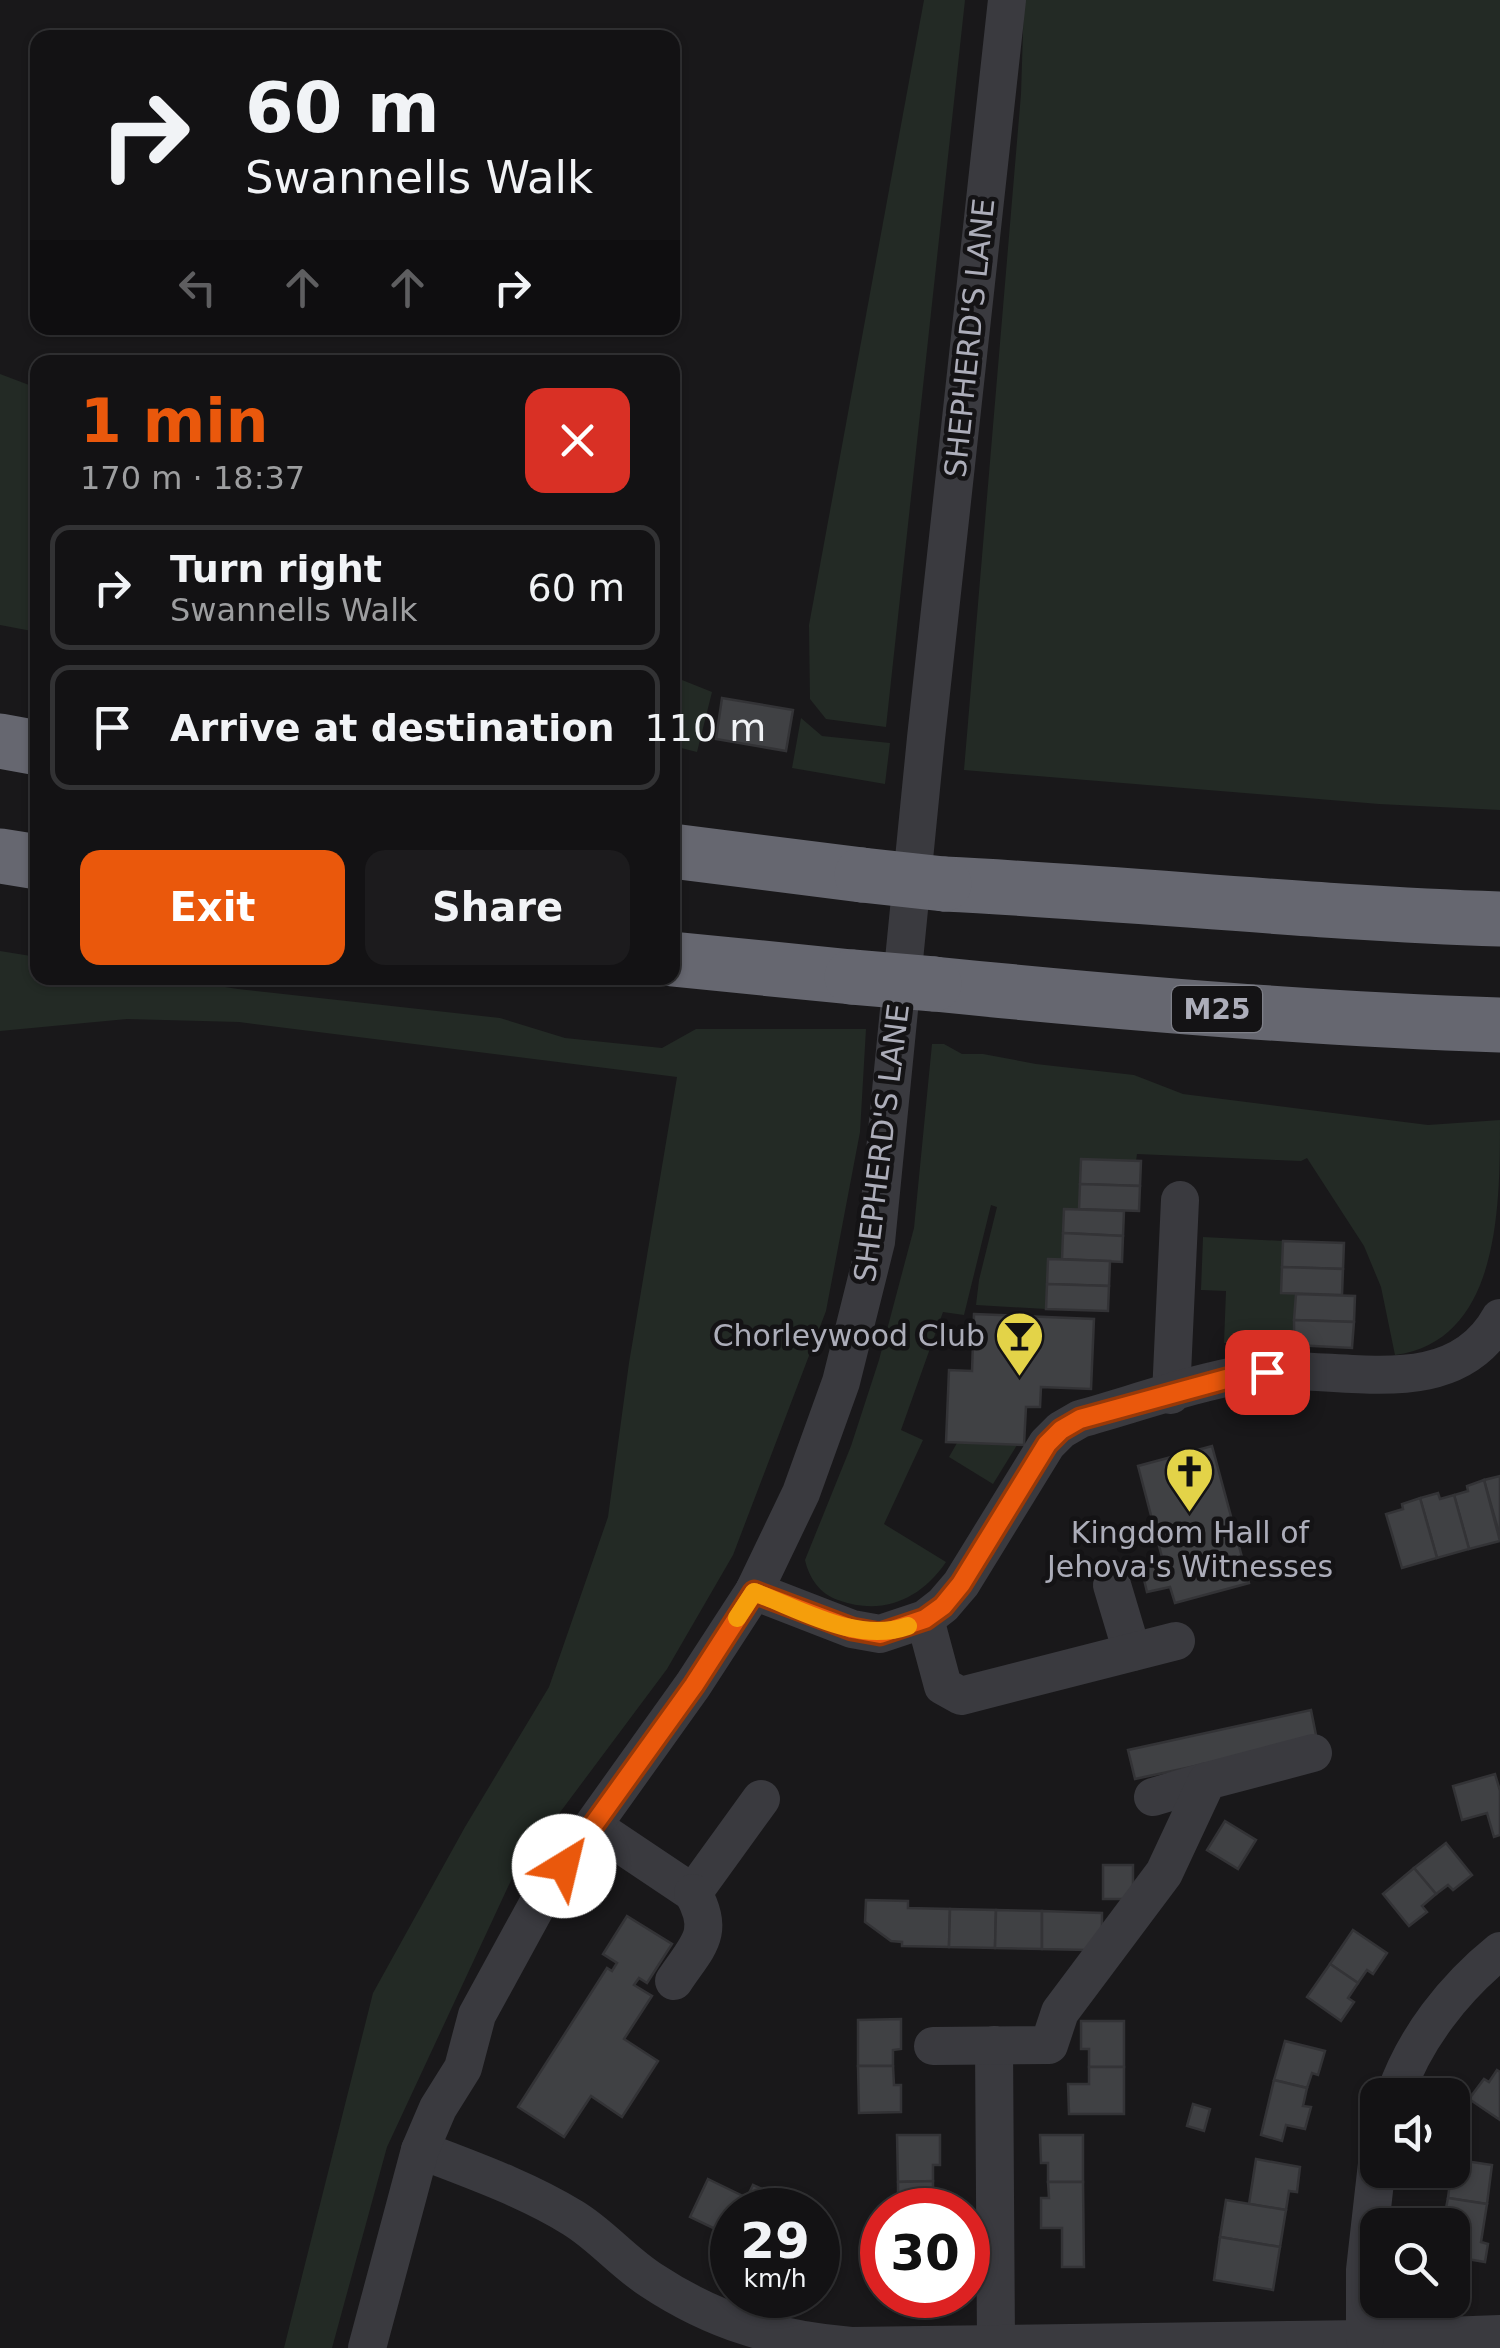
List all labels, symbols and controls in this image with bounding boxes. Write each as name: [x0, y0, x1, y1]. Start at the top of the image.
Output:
text: 60 m: [245, 67, 440, 149]
icon: right: [80, 70, 210, 200]
text: Swannells Walk: [245, 151, 593, 204]
street label: SHEPHERD'S LANE: [937, 197, 1002, 479]
icon: left: [170, 260, 225, 315]
icon: ahead: [275, 260, 330, 315]
icon: ahead: [380, 260, 435, 315]
icon: right: [485, 260, 540, 315]
text: 1 min: [80, 386, 268, 456]
button: close: [525, 388, 630, 493]
text: 170 m · 18:37: [80, 459, 305, 497]
text: Turn right: [170, 547, 382, 591]
icon: right: [85, 560, 140, 615]
text: 60 m: [528, 566, 625, 610]
text: Swannells Walk: [170, 591, 418, 629]
icon: arrive: [85, 700, 140, 755]
text: Arrive at destination: [170, 706, 615, 750]
text: 110 m: [645, 706, 766, 750]
button: Exit: [80, 850, 345, 965]
button: Share: [365, 850, 630, 965]
road number: M25: [1172, 986, 1262, 1032]
street label: SHEPHERD'S LANE: [847, 1002, 916, 1284]
bar icon: Chorleywood Club: [994, 1310, 1046, 1378]
place label: Chorleywood Club: [713, 1318, 985, 1353]
pin: [1225, 1330, 1310, 1415]
icon: arrive: [1240, 1345, 1295, 1400]
church icon: Kingdom Hall of Jehova's Witnesses: [1164, 1446, 1216, 1514]
place label: Kingdom Hall of Jehova's Witnesses: [1045, 1515, 1333, 1584]
position arrow: [512, 1814, 616, 1918]
map controls: [1360, 2078, 1470, 2318]
button: sound: [1360, 2078, 1470, 2188]
speed limit sign: 30: [860, 2188, 990, 2318]
button: search: [1360, 2208, 1470, 2318]
text: 29: [740, 2212, 810, 2270]
text: km/h: [743, 2264, 807, 2293]

